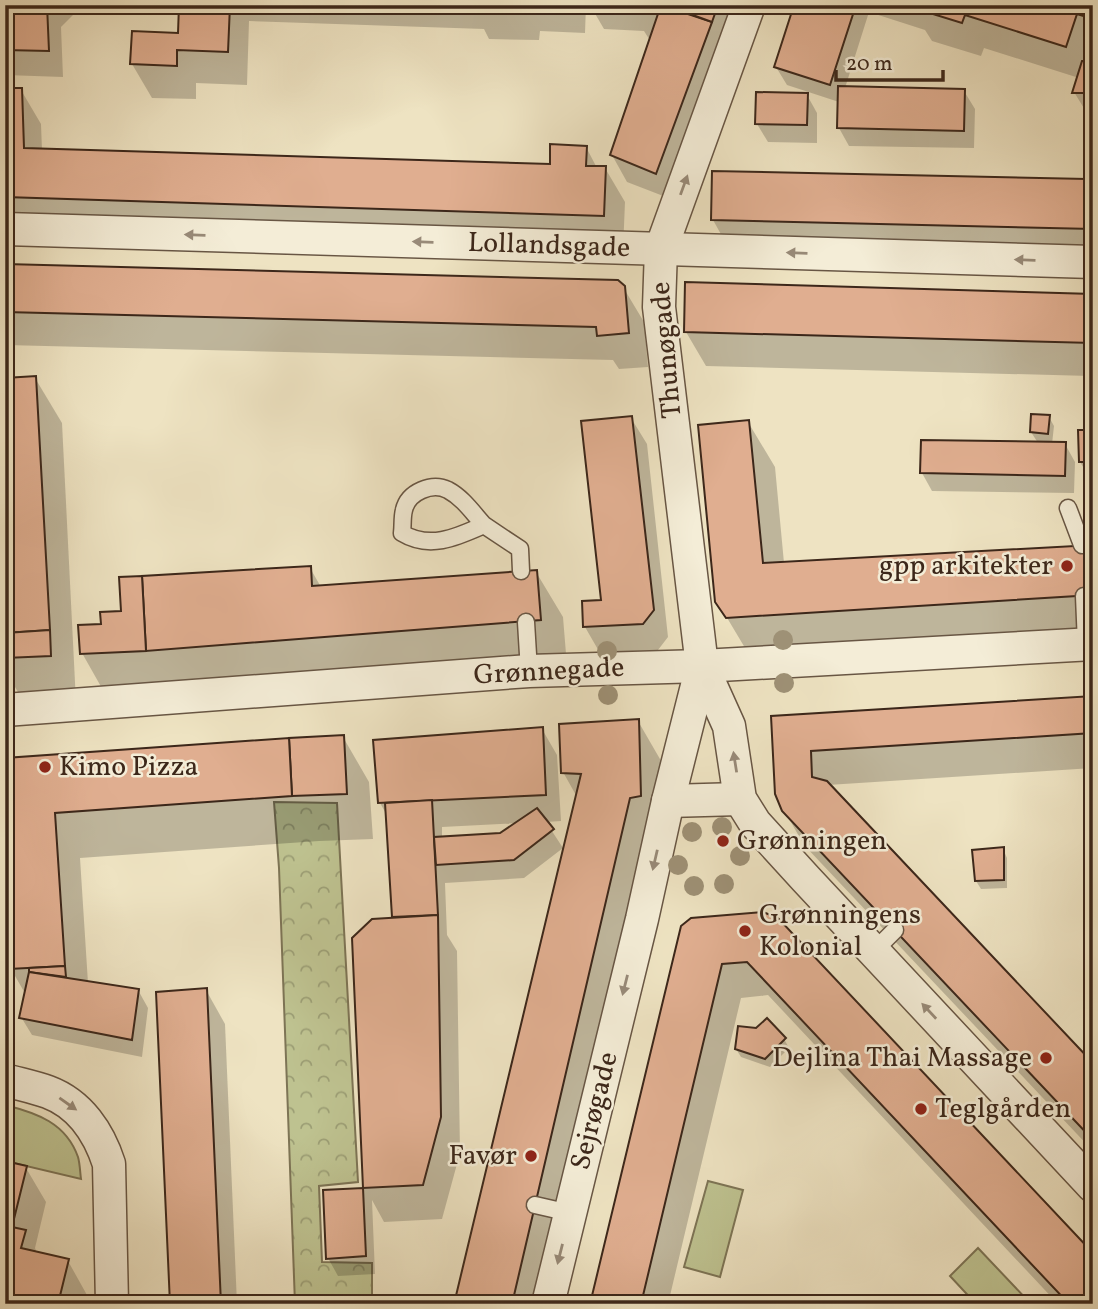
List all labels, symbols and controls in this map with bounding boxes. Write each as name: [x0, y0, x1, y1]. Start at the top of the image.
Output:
scale bar: [836, 38, 942, 82]
text: 20 m: [846, 50, 892, 79]
one-way arrow: [679, 174, 690, 195]
street label: Lollandsgade: [467, 224, 631, 268]
one-way arrow: [184, 229, 206, 241]
one-way arrow: [412, 236, 434, 248]
one-way arrow: [786, 248, 808, 259]
one-way arrow: [1013, 254, 1035, 266]
street label: Thunøgade: [642, 280, 692, 420]
place label: gpp arkitekter: [879, 547, 1053, 586]
marker: gpp arkitekter: [1059, 558, 1075, 574]
street label: Grønnegade: [473, 649, 625, 695]
place label: Kimo Pizza: [59, 748, 198, 787]
one-way arrow: [729, 751, 740, 773]
marker: Kimo Pizza: [37, 759, 53, 775]
place label: Grønningen: [737, 822, 887, 861]
marker: Grønningen: [715, 833, 731, 849]
one-way arrow: [649, 849, 660, 871]
place label: Grønningens Kolonial: [759, 896, 921, 967]
marker: Grønningens Kolonial: [737, 923, 753, 939]
one-way arrow: [619, 974, 630, 996]
one-way arrow: [922, 1003, 938, 1020]
place label: Dejlina Thai Massage: [772, 1039, 1032, 1078]
street label: Sejrøgade: [561, 1048, 629, 1174]
marker: Dejlina Thai Massage: [1038, 1050, 1054, 1066]
place label: Teglgården: [935, 1090, 1071, 1129]
one-way arrow: [59, 1097, 77, 1111]
marker: Teglgården: [913, 1101, 929, 1117]
place label: Favør: [448, 1137, 517, 1176]
marker: Favør: [523, 1148, 539, 1164]
one-way arrow: [554, 1243, 565, 1265]

